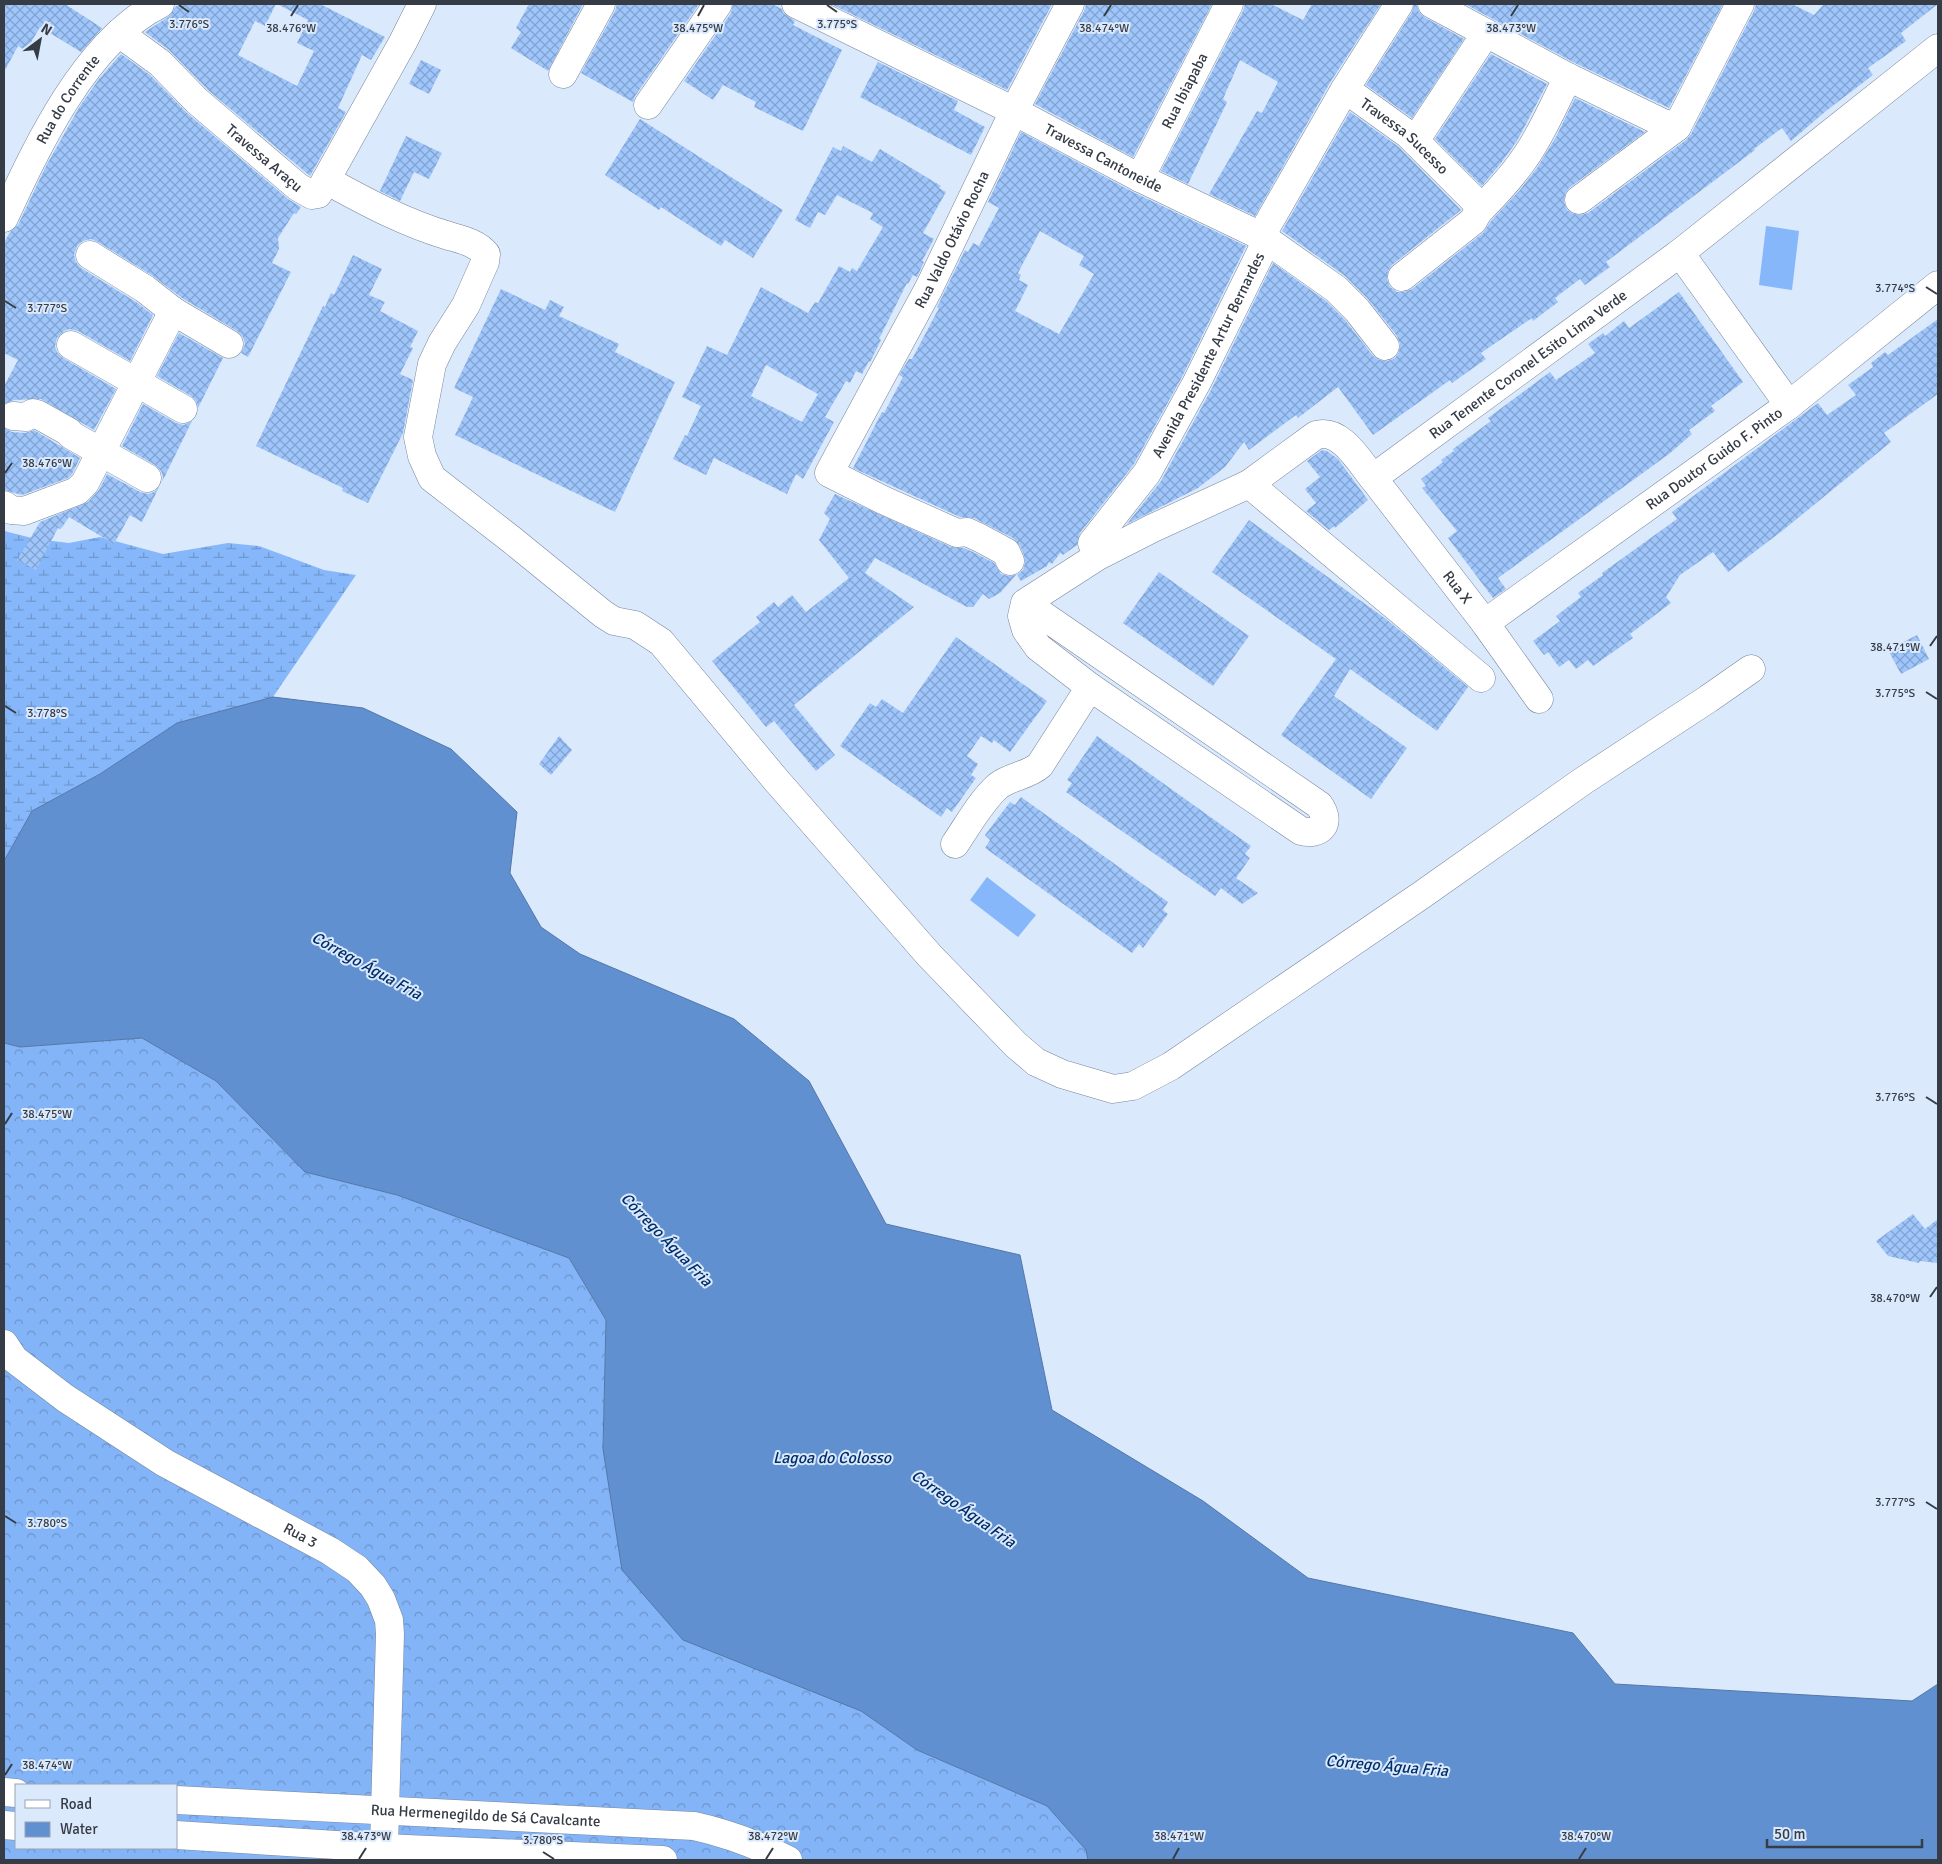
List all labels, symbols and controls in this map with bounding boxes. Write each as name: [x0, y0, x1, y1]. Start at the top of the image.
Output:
north arrow: [15, 15, 65, 65]
text: 3.776°S: [169, 17, 209, 32]
text: 3.775°S: [817, 17, 857, 32]
text: N: [38, 20, 55, 39]
text: 38.476°W: [266, 21, 316, 36]
text: 38.475°W: [673, 21, 723, 36]
text: 38.474°W: [1079, 21, 1129, 36]
text: 38.473°W: [1486, 21, 1536, 36]
street label: Rua Ibiapaba: [1158, 50, 1212, 132]
street label: Rua do Corrente: [33, 51, 104, 147]
street label: Travessa Sucesso: [1357, 94, 1452, 178]
street label: Travessa Araçu: [222, 120, 306, 196]
street label: Travessa Cantoneide: [1041, 120, 1165, 196]
street label: Rua Valdo Otávio Rocha: [911, 168, 993, 311]
street label: Avenida Presidente Artur Bernardes: [1148, 249, 1269, 461]
text: 3.774°S: [1875, 281, 1915, 296]
street label: Rua Tenente Coronel Esito Lima Verde: [1426, 286, 1630, 443]
text: 3.777°S: [27, 301, 67, 316]
street label: Rua Doutor Guido F. Pinto: [1642, 404, 1786, 514]
text: 38.476°W: [22, 456, 72, 471]
street label: Rua X: [1439, 567, 1476, 607]
text: 38.471°W: [1870, 640, 1920, 655]
text: 3.775°S: [1875, 686, 1915, 701]
text: 3.778°S: [27, 706, 67, 721]
water label: Córrego Água Fria: [308, 927, 426, 1005]
text: 3.776°S: [1875, 1090, 1915, 1105]
text: 38.475°W: [22, 1107, 72, 1122]
water label: Córrego Água Fria: [616, 1189, 717, 1291]
text: 38.470°W: [1870, 1291, 1920, 1306]
water label: Lagoa do Colosso: [773, 1448, 892, 1468]
water label: Córrego Água Fria: [907, 1465, 1020, 1553]
text: 3.777°S: [1875, 1495, 1915, 1510]
text: 3.780°S: [27, 1516, 67, 1531]
street label: Rua 3: [280, 1519, 321, 1552]
water label: Córrego Água Fria: [1325, 1751, 1450, 1781]
text: 38.474°W: [22, 1758, 72, 1773]
legend: [15, 1784, 178, 1849]
text: Road: [60, 1795, 92, 1813]
street label: Rua Hermenegildo de Sá Cavalcante: [370, 1801, 601, 1830]
scale bar: [1767, 1816, 1922, 1848]
text: Water: [60, 1820, 98, 1838]
text: 50 m: [1774, 1825, 1805, 1843]
text: 38.473°W: [341, 1829, 391, 1844]
text: 38.472°W: [748, 1829, 798, 1844]
text: 38.471°W: [1154, 1829, 1204, 1844]
text: 38.470°W: [1561, 1829, 1611, 1844]
text: 3.780°S: [523, 1833, 563, 1848]

